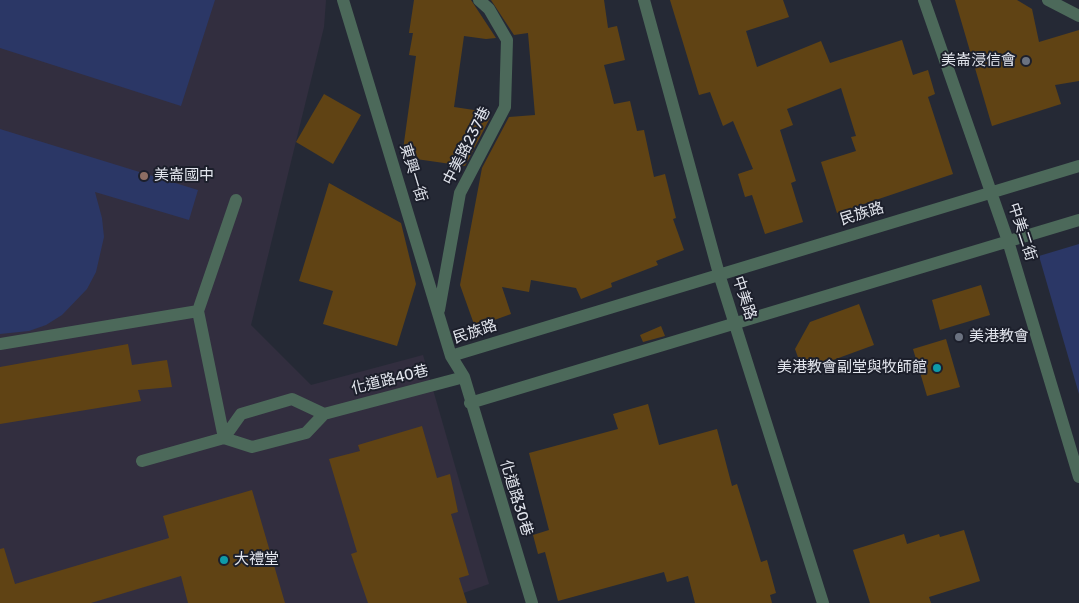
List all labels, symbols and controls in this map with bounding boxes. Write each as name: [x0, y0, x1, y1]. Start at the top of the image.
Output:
place label: 美崙浸信會: [941, 52, 1016, 70]
marker: 美崙浸信會: [1020, 55, 1032, 67]
street label: 中美路237巷: [440, 104, 494, 188]
street label: 東興一街: [396, 142, 430, 204]
place label: 美崙國中: [154, 167, 214, 185]
marker: 美崙國中: [138, 170, 150, 182]
street label: 民族路: [838, 199, 886, 229]
street label: 中美二街: [1004, 201, 1040, 263]
street label: 中美路: [728, 274, 760, 322]
street label: 民族路: [451, 316, 499, 348]
place label: 美港教會: [969, 328, 1029, 346]
marker: 美港教會: [953, 331, 965, 343]
place label: 美港教會副堂與牧師館: [777, 359, 927, 377]
street label: 化道路40巷: [350, 362, 430, 398]
marker: 美港教會副堂與牧師館: [931, 362, 943, 374]
street label: 化道路30巷: [496, 458, 536, 538]
place label: 大禮堂: [234, 551, 279, 569]
marker: 大禮堂: [218, 554, 230, 566]

